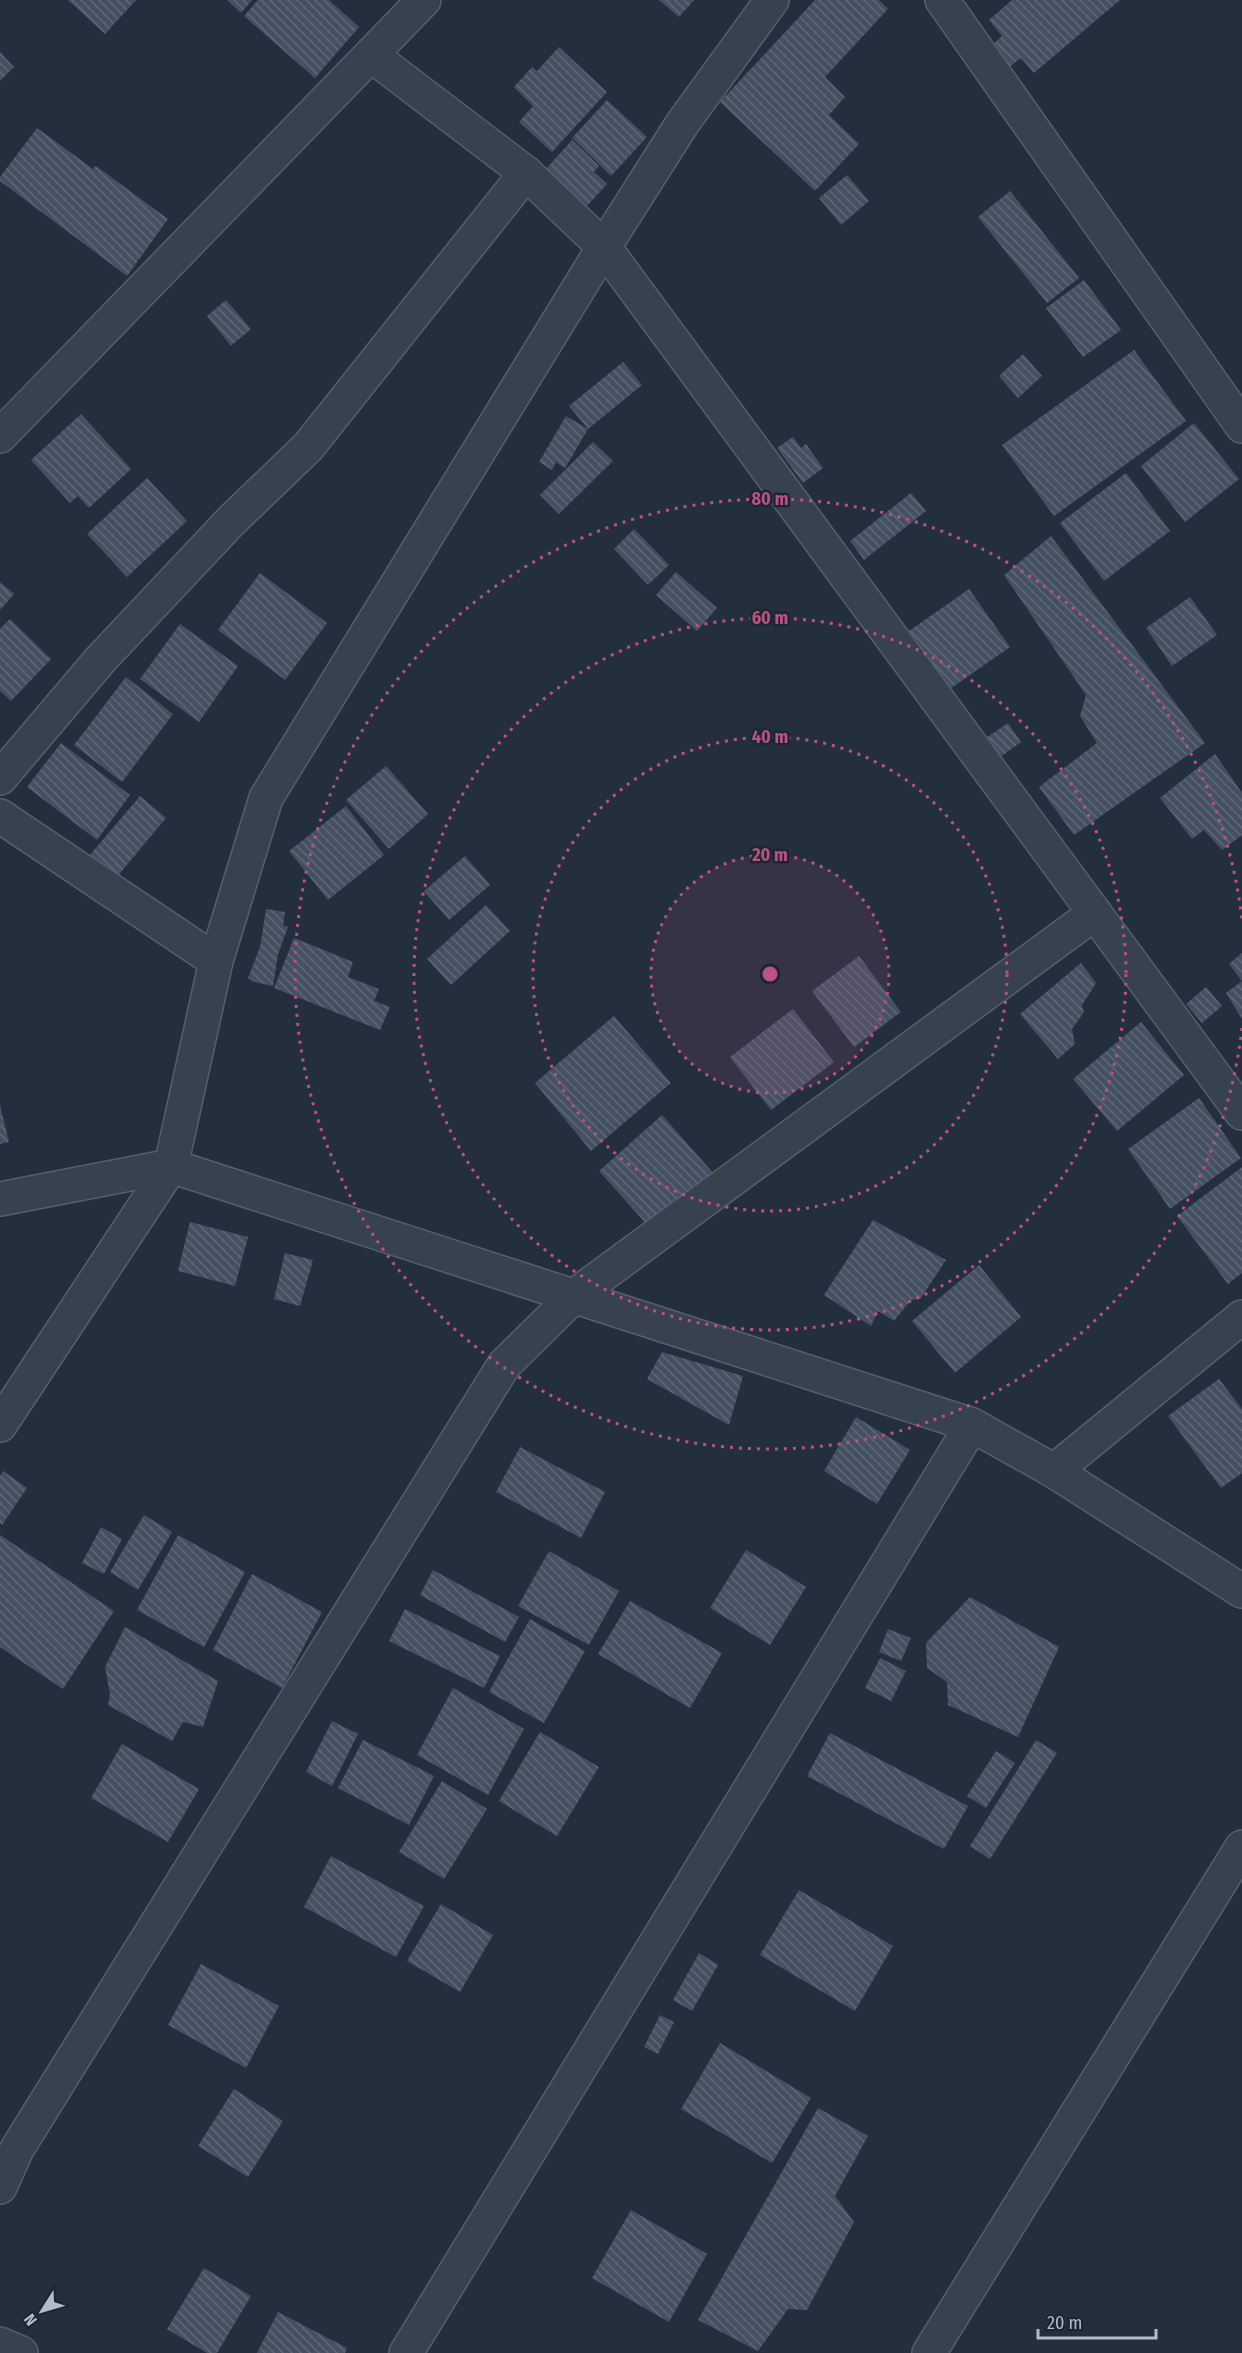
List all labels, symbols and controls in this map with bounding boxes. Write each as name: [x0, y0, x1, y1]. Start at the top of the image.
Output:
text: 80 m: [752, 488, 788, 510]
text: 60 m: [752, 607, 788, 629]
text: 40 m: [752, 726, 788, 748]
text: 20 m: [751, 844, 788, 866]
centre of rings: [760, 964, 780, 984]
north arrow: [12, 2281, 72, 2341]
scale bar: [1038, 2302, 1156, 2340]
text: N: [20, 2310, 41, 2329]
text: 20 m: [1047, 2312, 1082, 2334]

